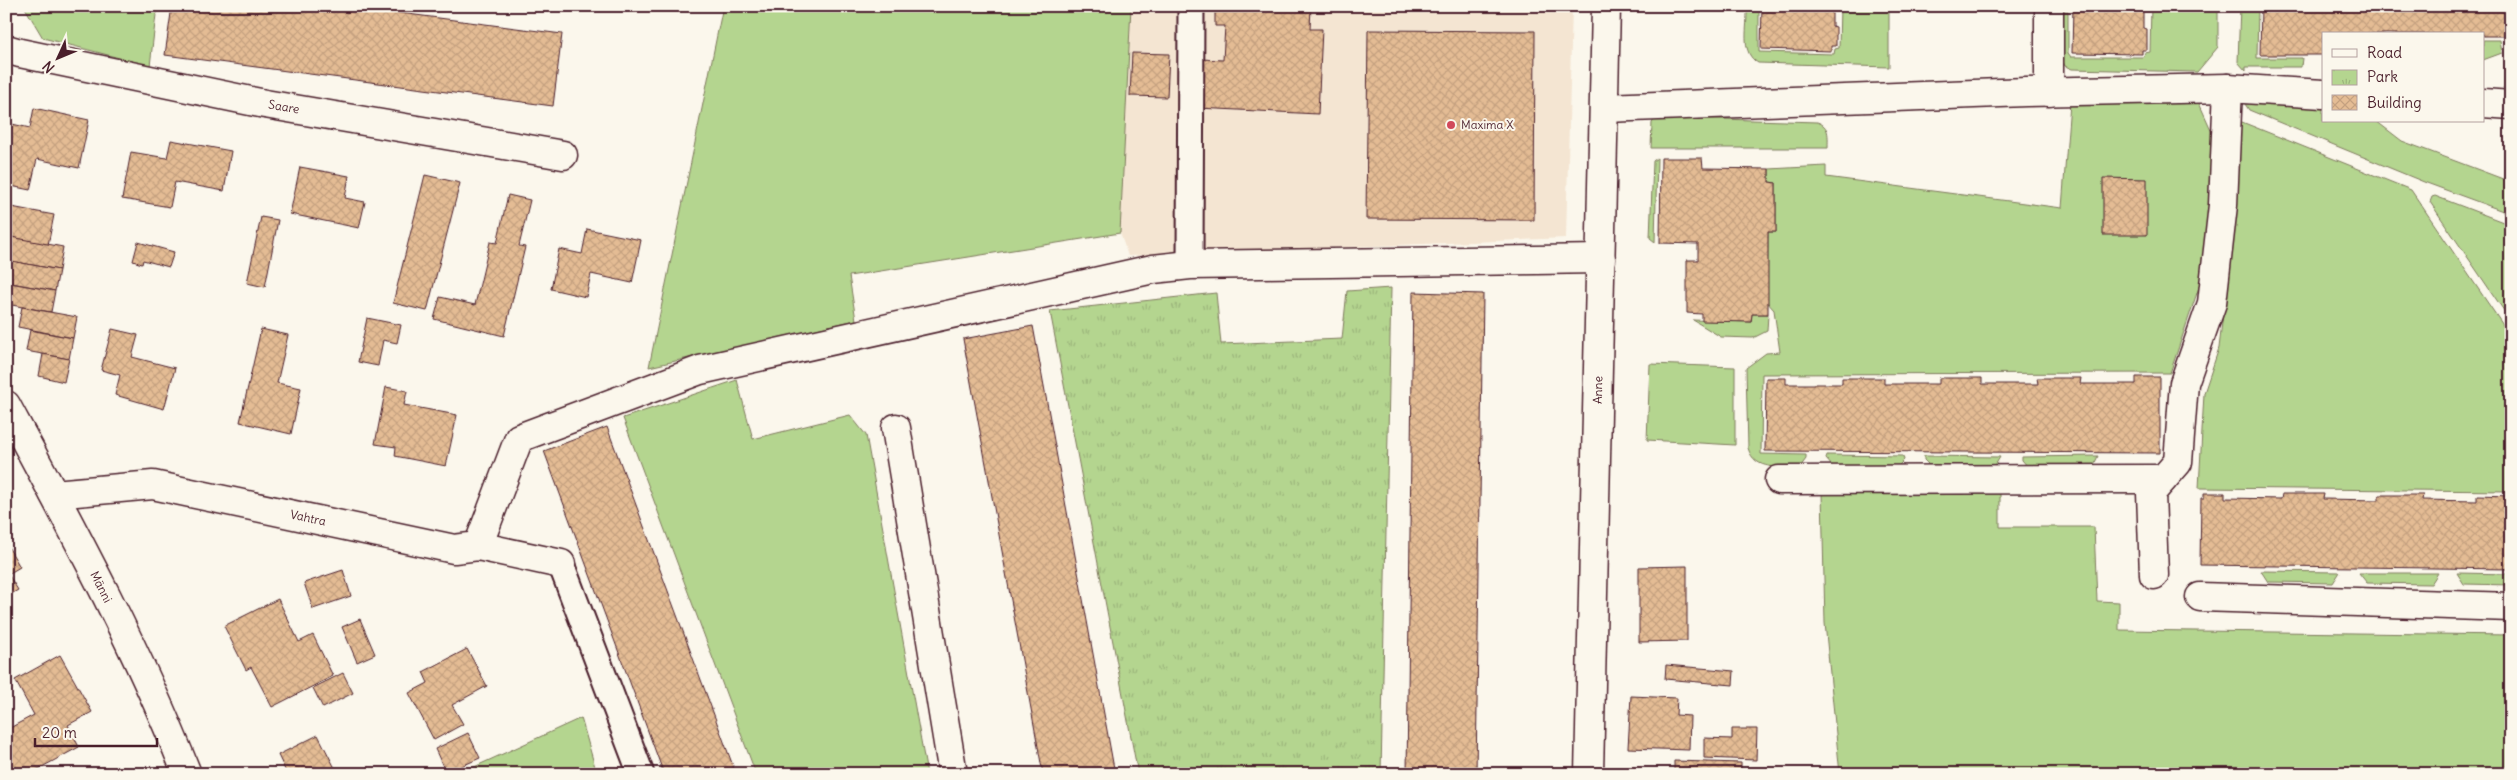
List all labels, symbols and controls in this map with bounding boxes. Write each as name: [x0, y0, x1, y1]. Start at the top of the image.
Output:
north arrow: [32, 32, 82, 82]
legend: [2322, 32, 2484, 122]
text: Road: [2367, 43, 2402, 62]
text: N: [39, 57, 58, 77]
text: Park: [2367, 67, 2398, 86]
text: Building: [2367, 93, 2422, 112]
street label: Saare: [267, 96, 301, 117]
place label: Maxima X: [1461, 117, 1514, 132]
marker: Maxima X: [1445, 119, 1457, 131]
street label: Anne: [1590, 376, 1605, 404]
street label: Vahtra: [289, 506, 328, 529]
street label: Männi: [87, 569, 116, 605]
scale bar: [35, 715, 158, 747]
text: 20 m: [42, 723, 77, 742]

